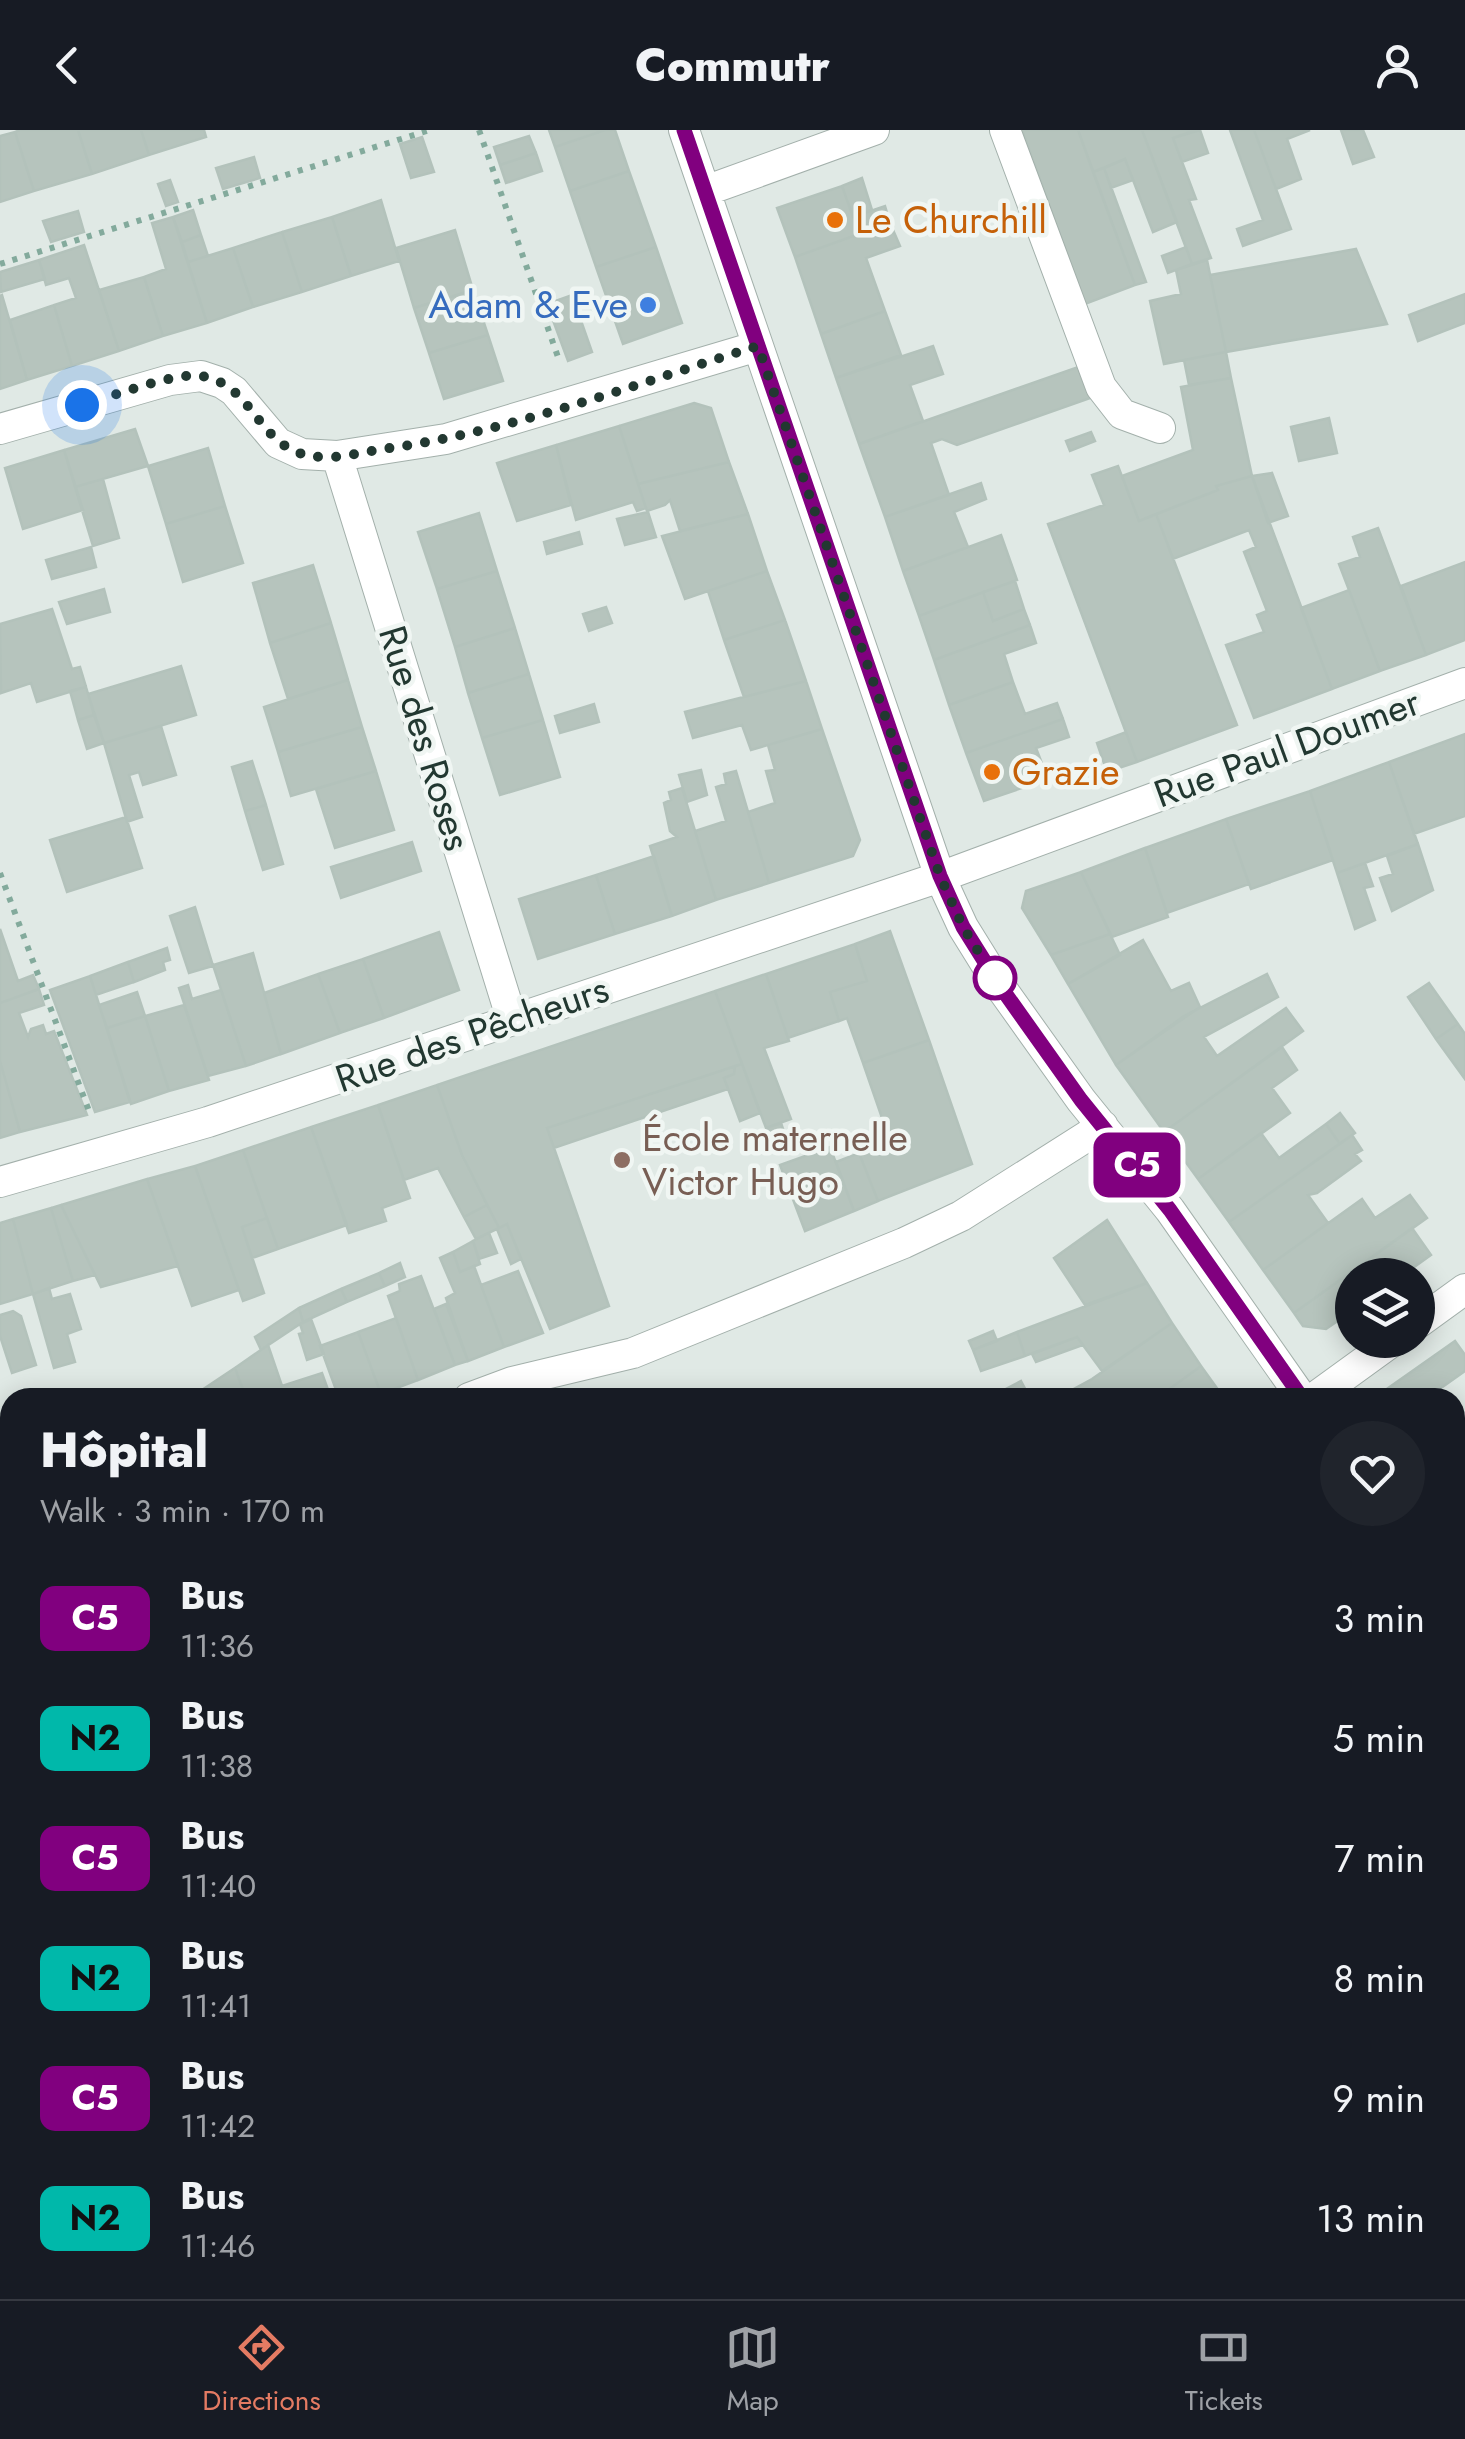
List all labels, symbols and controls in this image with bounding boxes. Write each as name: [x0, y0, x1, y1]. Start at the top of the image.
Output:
text: Commutr: [635, 33, 830, 98]
icon: back: [40, 38, 95, 93]
icon: person: [1370, 38, 1425, 93]
place label: Le Churchill: [855, 192, 1047, 247]
marker: Le Churchill: [824, 209, 846, 231]
place label: Adam & Eve: [428, 277, 628, 332]
marker: Adam & Eve: [637, 294, 659, 316]
your location: [57, 380, 107, 430]
street label: Rue des Roses: [365, 619, 486, 857]
street label: Rue Paul Doumer: [1146, 674, 1427, 821]
place label: Grazie: [1012, 744, 1120, 799]
marker: Grazie: [981, 761, 1003, 783]
unlabelled marker: [974, 957, 1016, 999]
street label: Rue des Pêcheurs: [328, 961, 616, 1106]
place label: École maternelle Victor Hugo: [642, 1110, 908, 1209]
line badge: C5: [1092, 1132, 1182, 1198]
text: C5: [1113, 1140, 1161, 1190]
marker: École maternelle Victor Hugo: [611, 1149, 633, 1171]
map controls: [1335, 1258, 1435, 1358]
button: layers: [1335, 1258, 1435, 1358]
text: Hôpital: [40, 1416, 208, 1485]
button: heart: [1320, 1421, 1425, 1526]
text: Walk · 3 min · 170 m: [40, 1488, 325, 1534]
text: Bus: [180, 1568, 244, 1623]
text: 3 min: [1333, 1591, 1425, 1646]
text: C5: [71, 1593, 119, 1643]
text: 11:36: [180, 1623, 254, 1669]
text: Bus: [180, 1688, 244, 1743]
text: 5 min: [1333, 1711, 1425, 1766]
text: N2: [70, 1713, 120, 1763]
text: 11:38: [180, 1743, 253, 1789]
text: Bus: [180, 1808, 244, 1863]
text: 7 min: [1334, 1831, 1425, 1886]
text: C5: [71, 1833, 119, 1883]
text: 11:40: [180, 1863, 256, 1909]
text: Bus: [180, 1928, 244, 1983]
text: 8 min: [1333, 1951, 1425, 2006]
text: N2: [70, 1953, 120, 2003]
text: 11:41: [180, 1983, 251, 2029]
text: Bus: [180, 2048, 244, 2103]
text: 9 min: [1332, 2071, 1425, 2126]
text: C5: [71, 2073, 119, 2123]
text: 11:42: [180, 2103, 255, 2149]
text: Bus: [180, 2168, 244, 2223]
text: 13 min: [1316, 2191, 1425, 2246]
text: N2: [70, 2193, 120, 2243]
text: 11:46: [180, 2223, 256, 2269]
tab: Directions: [202, 2320, 321, 2421]
tab: Map: [725, 2320, 780, 2421]
tab: Tickets: [1185, 2320, 1263, 2421]

